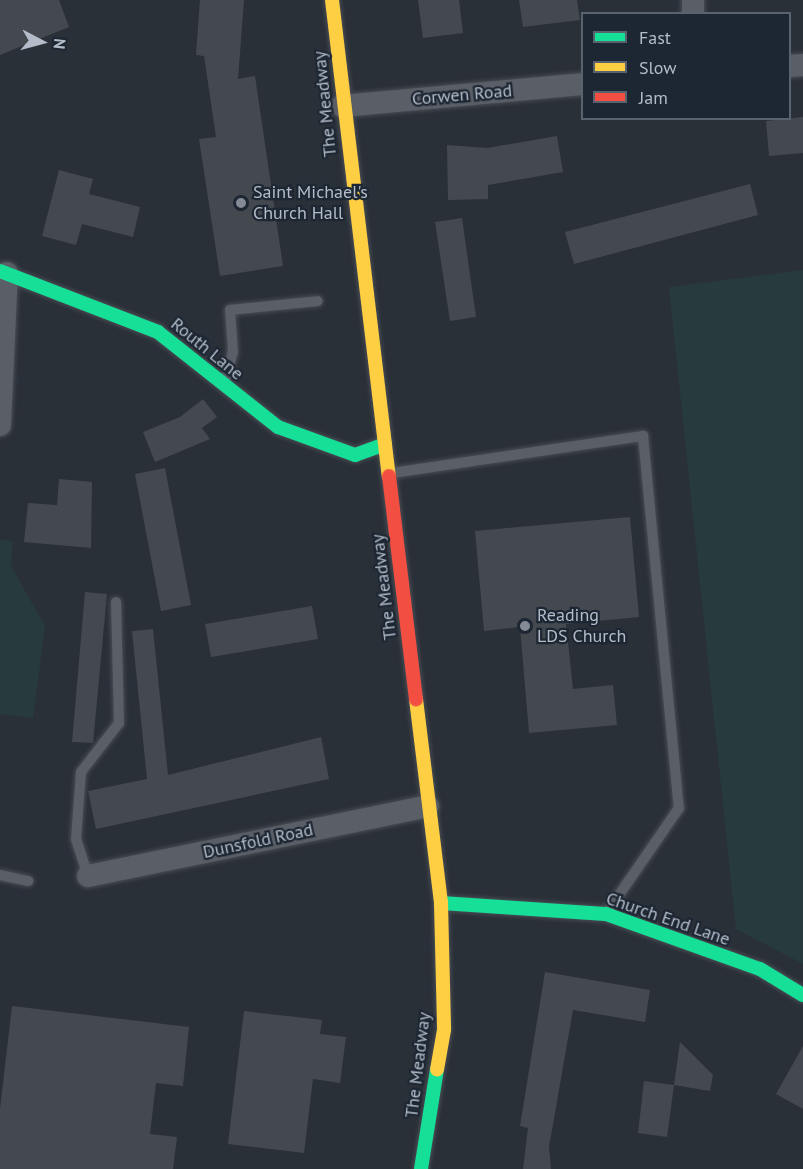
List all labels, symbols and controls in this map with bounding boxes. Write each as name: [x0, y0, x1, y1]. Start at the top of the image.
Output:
north arrow: [12, 12, 72, 72]
legend: [581, 12, 791, 120]
text: Fast: [639, 26, 671, 49]
text: N: [49, 38, 70, 50]
street label: The Meadway: [309, 50, 341, 158]
text: Slow: [639, 56, 677, 79]
street label: Corwen Road: [411, 80, 513, 110]
text: Jam: [639, 86, 668, 109]
place label: Saint Michael's Church Hall: [253, 182, 368, 224]
marker: Saint Michael's Church Hall: [234, 196, 248, 210]
street label: Routh Lane: [166, 313, 248, 385]
street label: The Meadway: [367, 533, 401, 641]
place label: Reading LDS Church: [537, 605, 626, 648]
marker: Reading LDS Church: [518, 619, 532, 633]
street label: Dunsfold Road: [201, 819, 315, 863]
street label: Church End Lane: [603, 888, 733, 950]
street label: The Meadway: [401, 1011, 435, 1119]

